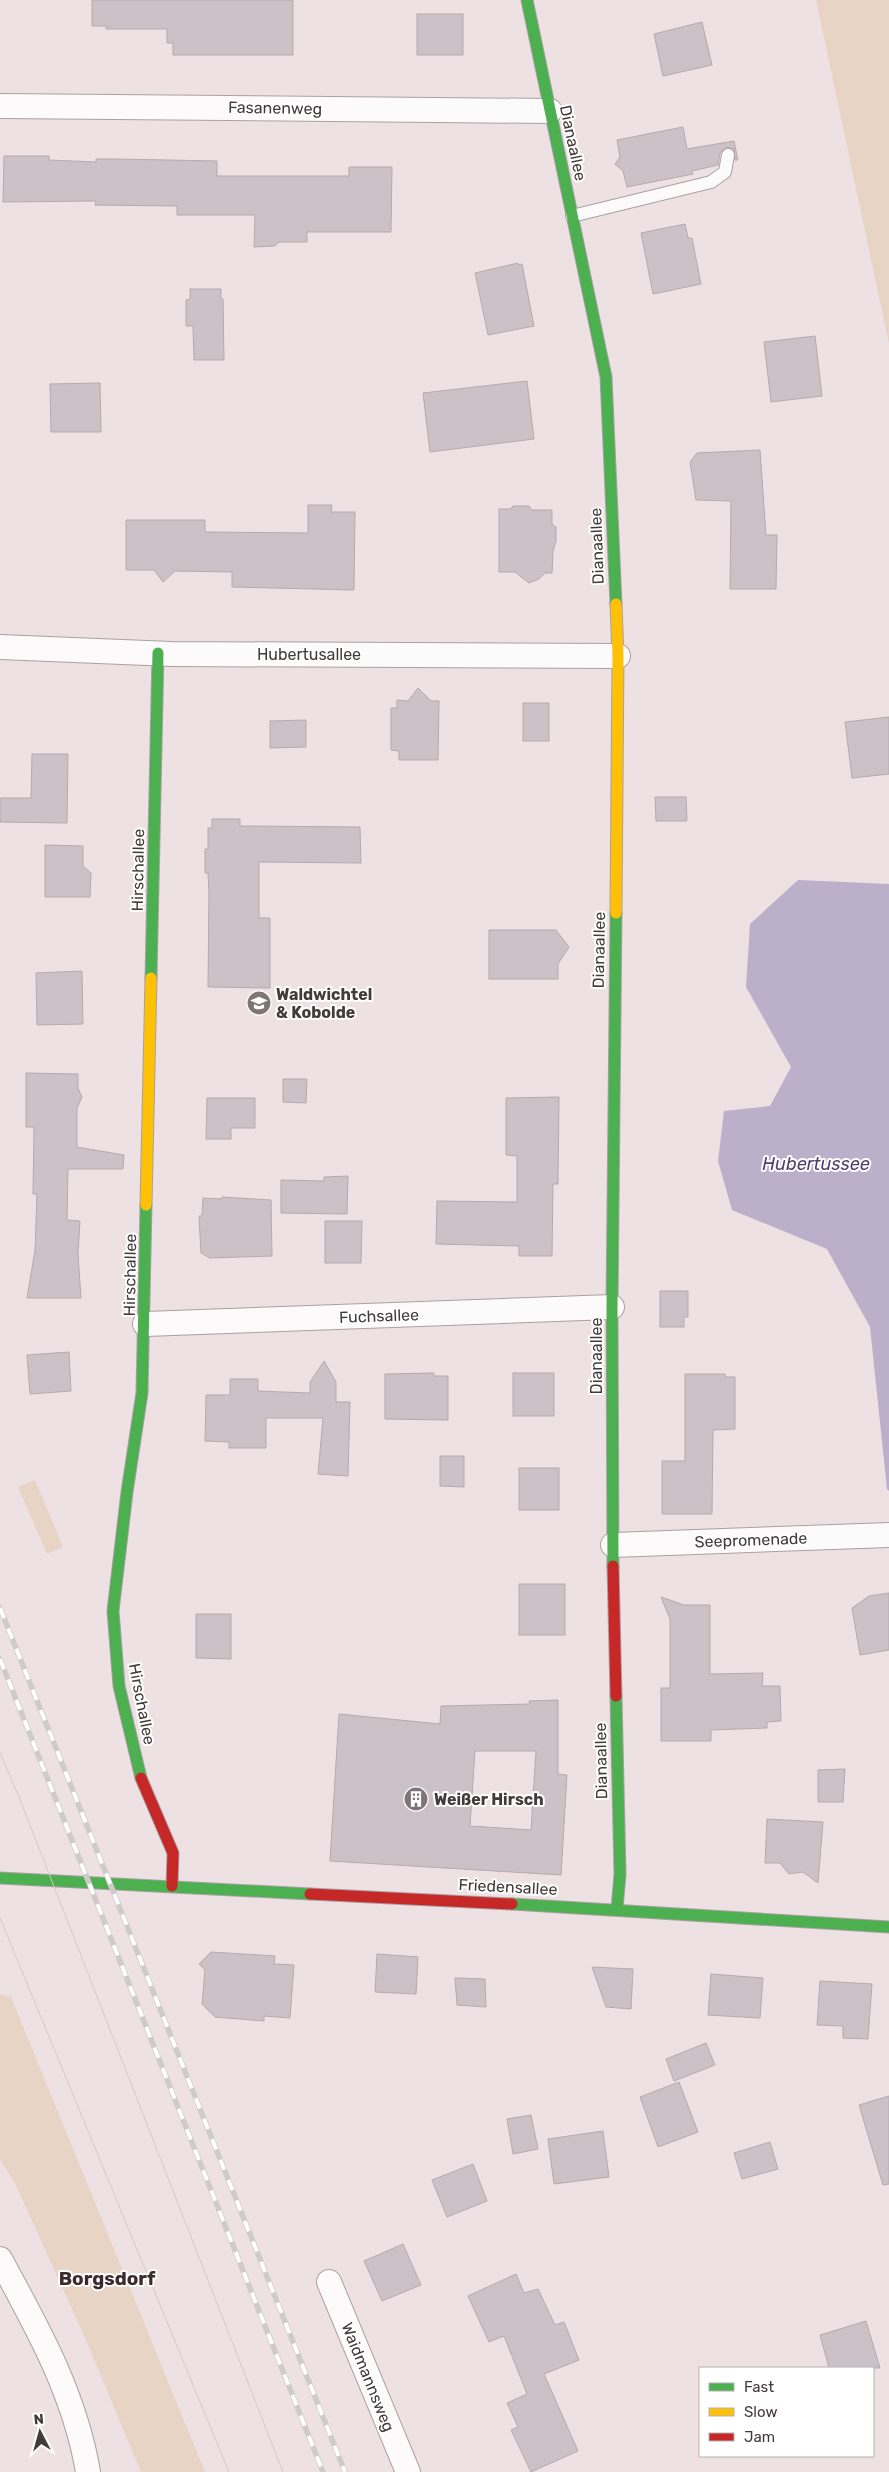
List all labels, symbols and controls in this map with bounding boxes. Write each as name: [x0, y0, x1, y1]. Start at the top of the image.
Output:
street label: Fasanenweg: [228, 98, 322, 118]
street label: Dianaallee: [556, 103, 590, 183]
street label: Dianaallee: [586, 507, 608, 585]
street label: Hubertusallee: [257, 645, 361, 664]
street label: Hirschallee: [128, 828, 148, 911]
street label: Dianaallee: [589, 911, 609, 989]
place label: Waldwichtel & Kobolde: [276, 985, 372, 1022]
school or university icon: Waldwichtel & Kobolde: [246, 990, 272, 1016]
water label: Hubertussee: [762, 1153, 870, 1175]
street label: Hirschallee: [120, 1233, 140, 1316]
street label: Fuchsallee: [339, 1305, 419, 1327]
street label: Dianaallee: [587, 1318, 606, 1394]
street label: Seepromenade: [694, 1529, 808, 1551]
street label: Hirschallee: [125, 1662, 159, 1746]
street label: Dianaallee: [591, 1722, 611, 1800]
building icon: Weißer Hirsch: [403, 1786, 429, 1812]
place label: Weißer Hirsch: [434, 1790, 544, 1809]
street label: Friedensallee: [458, 1875, 558, 1899]
district label: Borgsdorf: [59, 2267, 156, 2290]
street label: Waidmannsweg: [337, 2320, 399, 2434]
legend: [699, 2367, 874, 2457]
text: Fast: [744, 2378, 774, 2396]
text: Slow: [744, 2403, 777, 2421]
north arrow: [15, 2407, 65, 2457]
text: N: [33, 2411, 45, 2429]
text: Jam: [744, 2428, 775, 2446]

